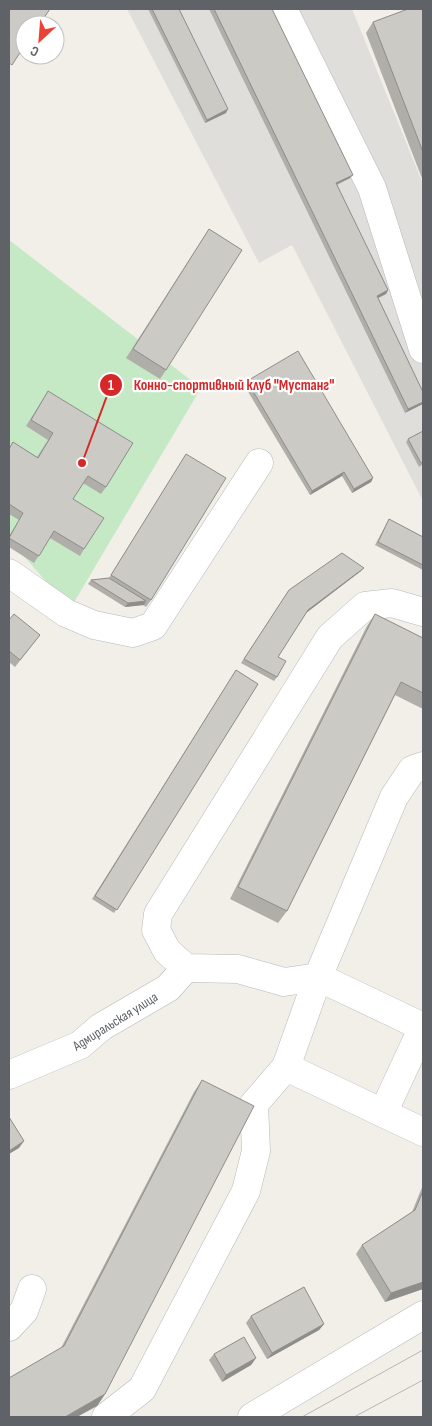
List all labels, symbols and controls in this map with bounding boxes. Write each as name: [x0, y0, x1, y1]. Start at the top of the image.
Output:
north arrow: [15, 15, 65, 65]
text: С: [28, 42, 41, 60]
callout: Конно-спортивный клуб "Мустанг": [98, 370, 344, 400]
text: 1: [108, 376, 114, 395]
text: Конно-спортивный клуб "Мустанг": [134, 376, 334, 395]
street label: Адмиральская улица: [69, 988, 161, 1055]

